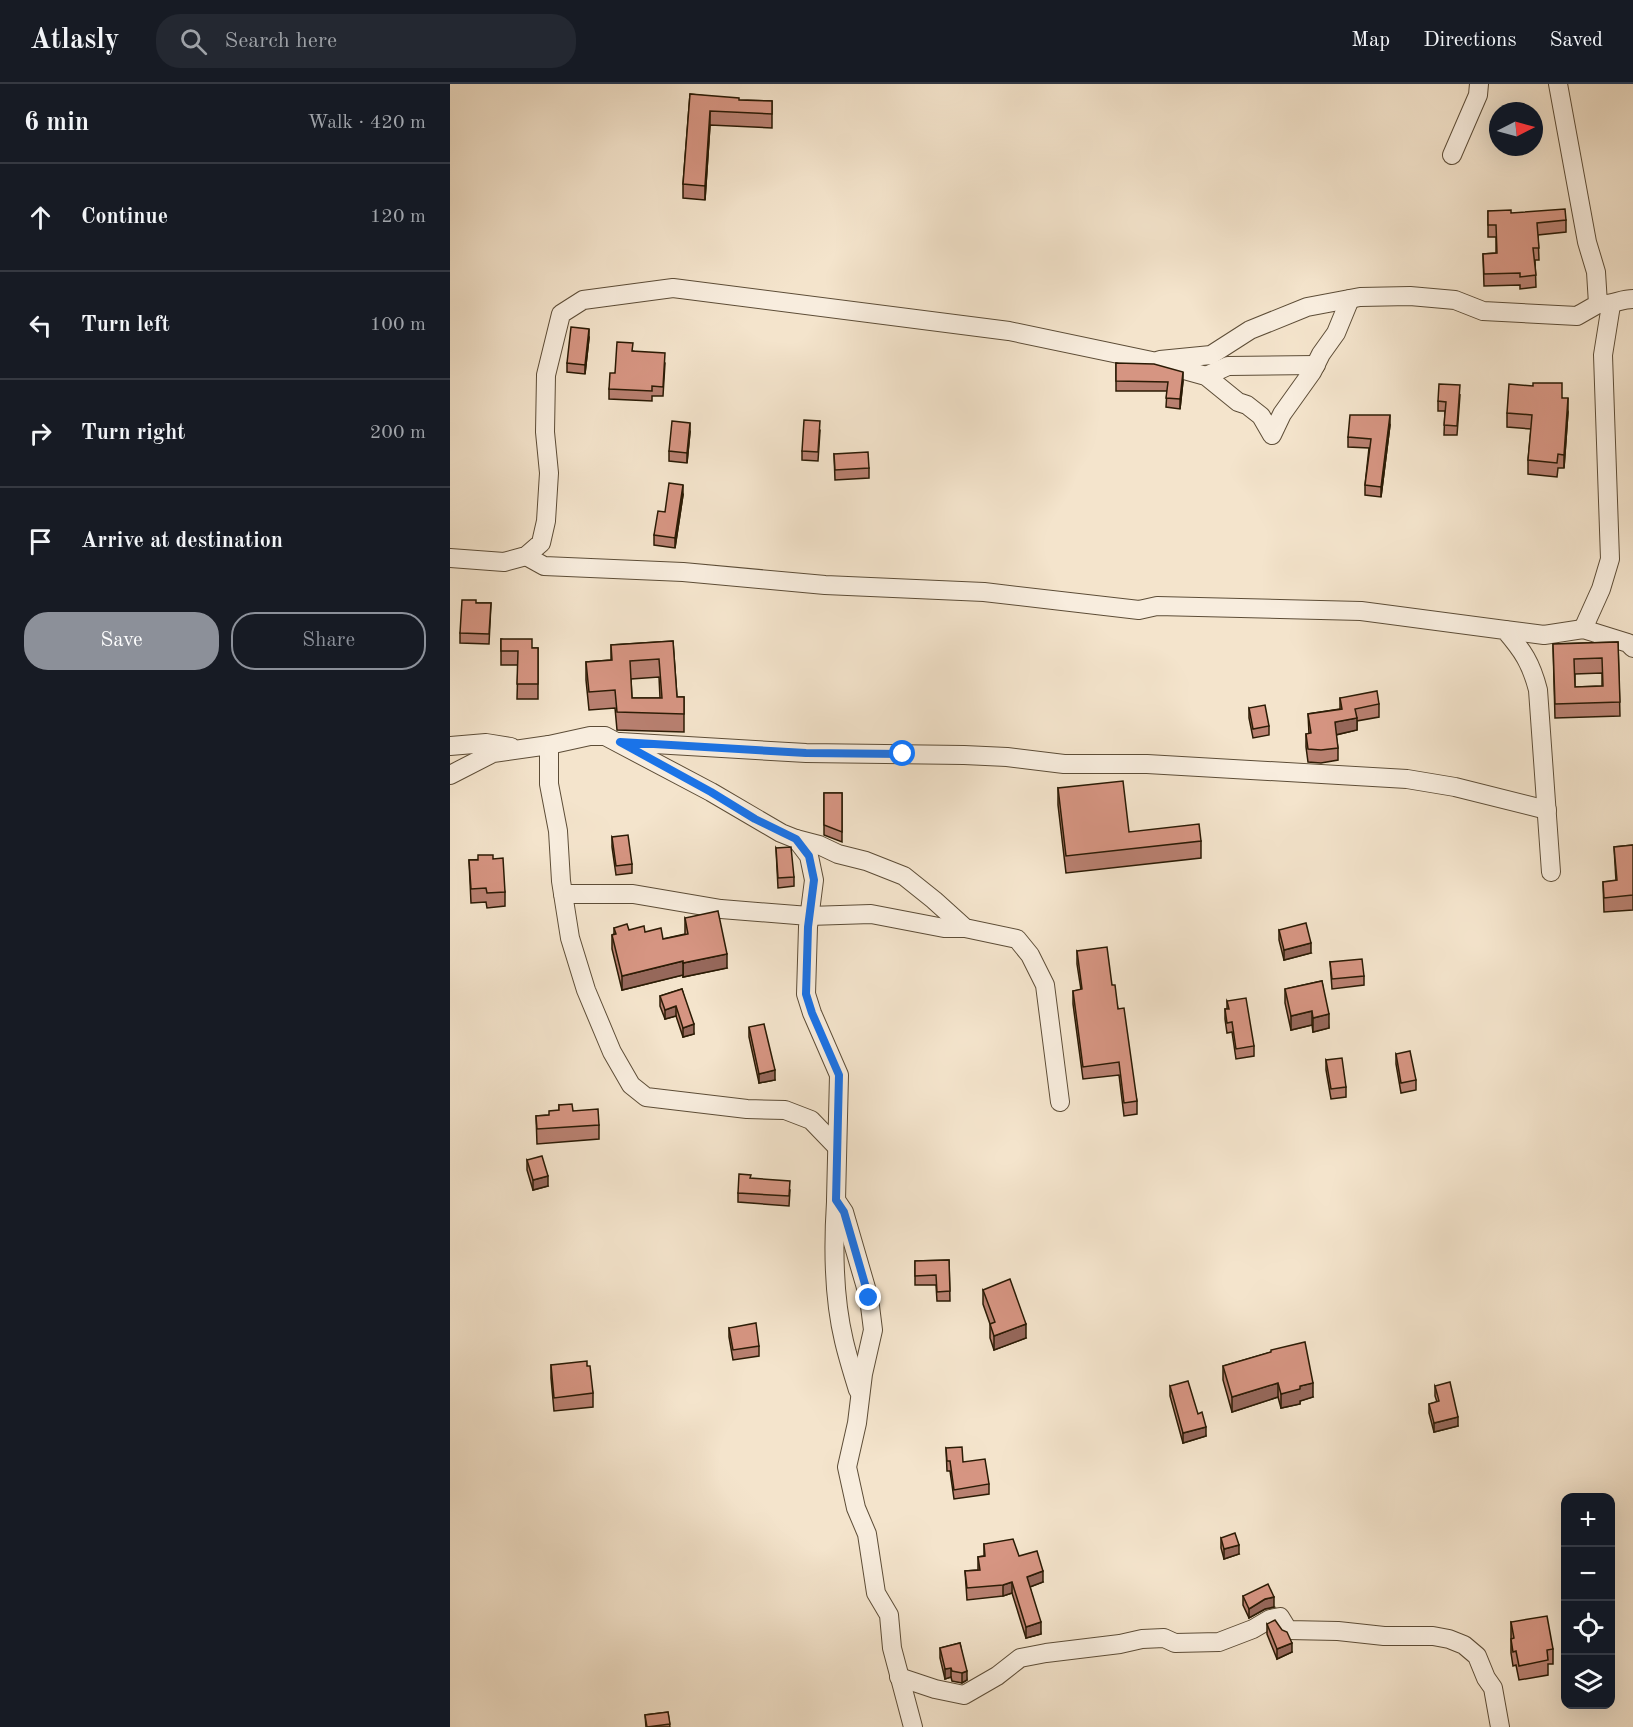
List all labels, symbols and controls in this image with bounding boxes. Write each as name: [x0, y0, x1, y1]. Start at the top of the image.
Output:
search box: [156, 14, 576, 68]
icon: search: [177, 25, 210, 58]
text: Atlasly: [30, 27, 120, 55]
text: Search here: [225, 30, 337, 52]
text: Map: [1351, 30, 1390, 51]
text: Directions: [1423, 30, 1517, 51]
text: Saved: [1550, 30, 1603, 51]
north arrow: [1489, 102, 1543, 156]
text: 6 min: [24, 110, 89, 136]
text: Walk · 420 m: [307, 113, 426, 133]
icon: ahead: [24, 201, 57, 234]
text: Continue: [81, 206, 168, 228]
text: 120 m: [370, 207, 426, 227]
icon: left: [24, 309, 57, 342]
text: Turn left: [81, 314, 170, 336]
text: 100 m: [370, 315, 426, 335]
icon: right: [24, 417, 57, 450]
text: Turn right: [81, 422, 185, 444]
text: 200 m: [370, 423, 426, 443]
icon: arrive: [24, 525, 57, 558]
text: Arrive at destination: [81, 530, 283, 552]
button: Save: [24, 612, 219, 670]
button: Share: [231, 612, 426, 670]
route start: [889, 740, 915, 766]
route end: [855, 1284, 881, 1310]
map controls: [1561, 1493, 1615, 1709]
button: +: [1561, 1493, 1615, 1547]
button: −: [1561, 1547, 1615, 1601]
button: locate: [1561, 1601, 1615, 1655]
button: layers: [1561, 1655, 1615, 1709]

